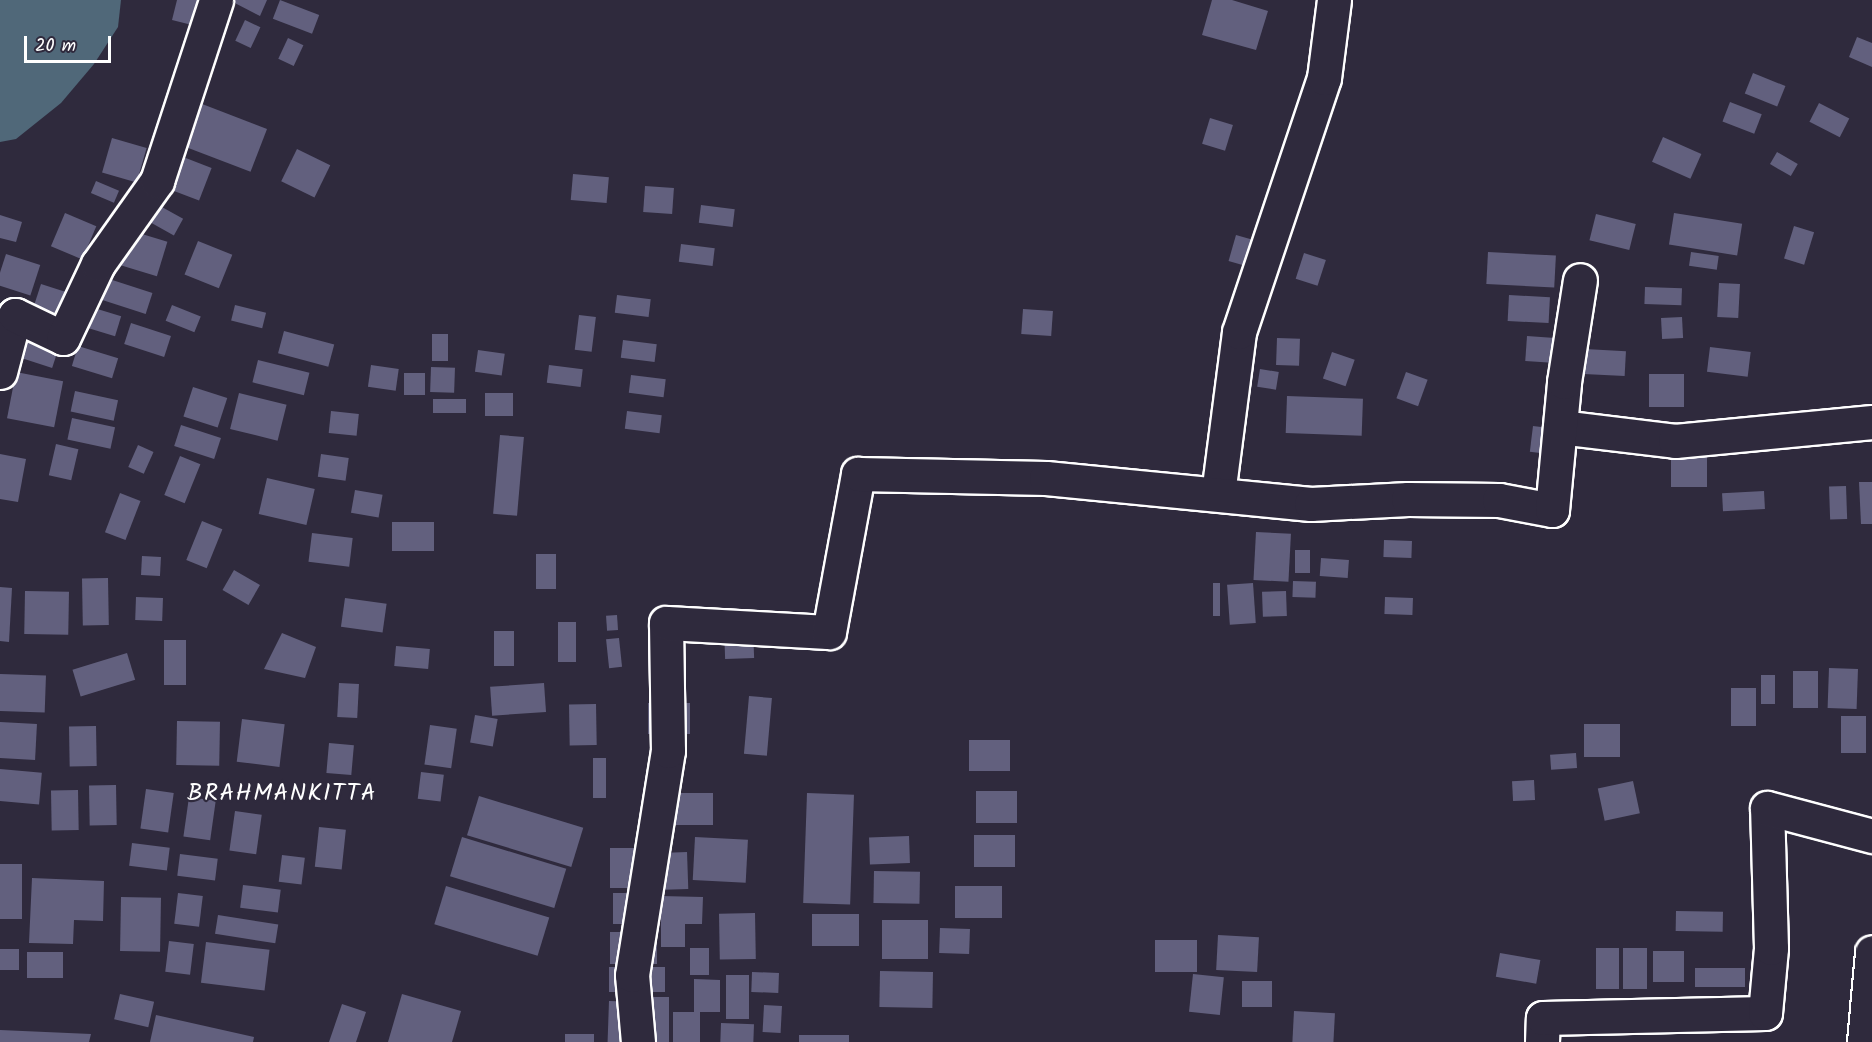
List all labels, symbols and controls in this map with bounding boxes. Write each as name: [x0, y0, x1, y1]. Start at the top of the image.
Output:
scale bar: [27, 24, 114, 62]
text: 20 m: [35, 32, 76, 61]
district label: BRAHMANKITTA: [187, 780, 377, 808]

